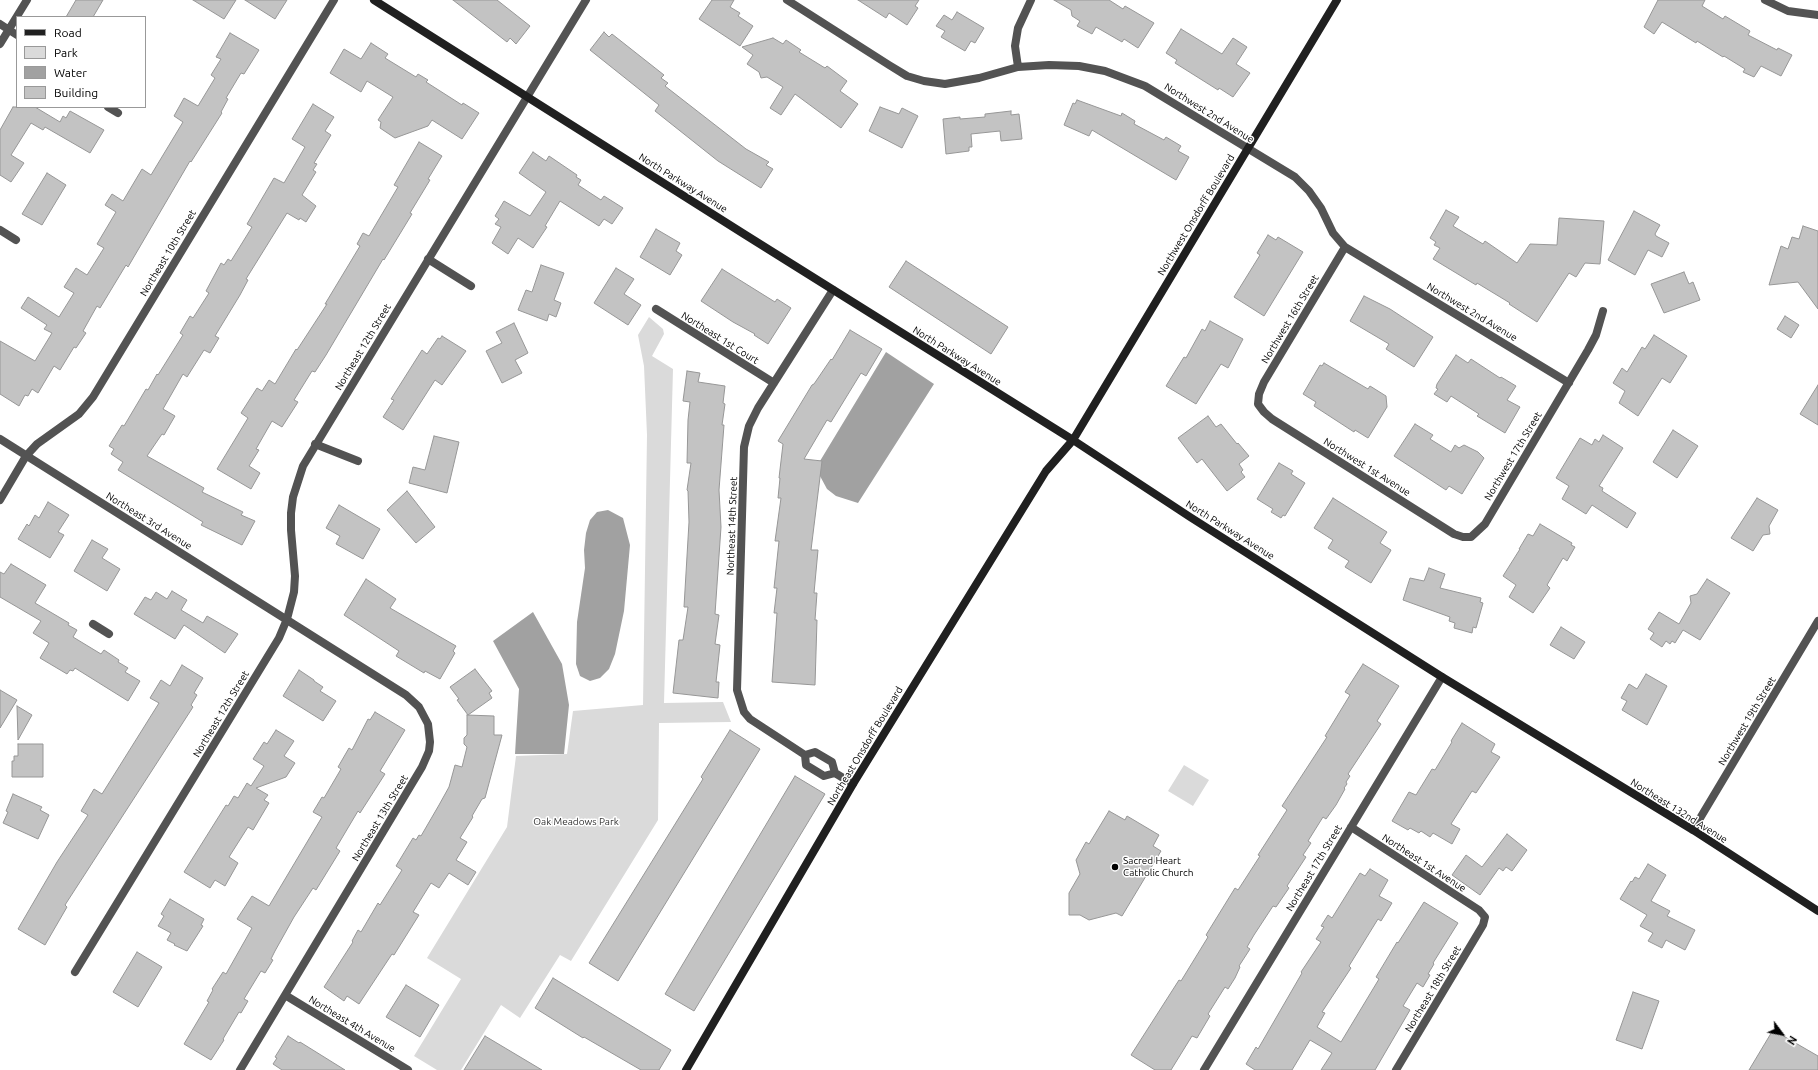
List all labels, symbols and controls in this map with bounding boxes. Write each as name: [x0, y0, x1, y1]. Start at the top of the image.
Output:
legend: [16, 16, 146, 108]
text: Road: [54, 26, 82, 39]
text: Park: [54, 46, 78, 59]
text: Water: [54, 66, 87, 79]
street label: Northwest 2nd Avenue: [1162, 81, 1256, 145]
text: Building: [54, 86, 98, 99]
street label: North Parkway Avenue: [636, 151, 730, 215]
street label: Northwest Onsdorff Boulevard: [1155, 152, 1237, 278]
street label: Northeast 10th Street: [137, 208, 199, 298]
street label: Northwest 16th Street: [1259, 272, 1321, 366]
street label: Northwest 2nd Avenue: [1425, 280, 1519, 344]
street label: Northeast 12th Street: [332, 302, 394, 392]
street label: Northeast 1st Court: [679, 309, 761, 367]
street label: North Parkway Avenue: [910, 324, 1004, 388]
street label: Northwest 17th Street: [1482, 409, 1544, 503]
street label: Northwest 1st Avenue: [1321, 435, 1413, 499]
street label: Northeast 14th Street: [724, 476, 740, 576]
street label: Northeast 3rd Avenue: [104, 490, 194, 552]
street label: North Parkway Avenue: [1183, 498, 1277, 562]
street label: Northeast 12th Street: [190, 669, 252, 759]
street label: Northwest 19th Street: [1716, 674, 1778, 768]
street label: Northeast Onsdorff Boulevard: [825, 684, 905, 808]
street label: Northeast 13th Street: [349, 773, 411, 863]
street label: Northeast 132nd Avenue: [1628, 776, 1730, 846]
park label: Oak Meadows Park: [533, 816, 619, 828]
street label: Northeast 17th Street: [1283, 823, 1345, 913]
street label: Northeast 1st Avenue: [1380, 831, 1468, 895]
place label: Sacred Heart Catholic Church: [1123, 855, 1193, 878]
marker: Sacred Heart Catholic Church: [1110, 862, 1120, 872]
street label: Northeast 18th Street: [1402, 944, 1464, 1034]
street label: Northeast 4th Avenue: [307, 993, 397, 1055]
north arrow: [1762, 1014, 1802, 1054]
text: N: [1785, 1034, 1799, 1047]

